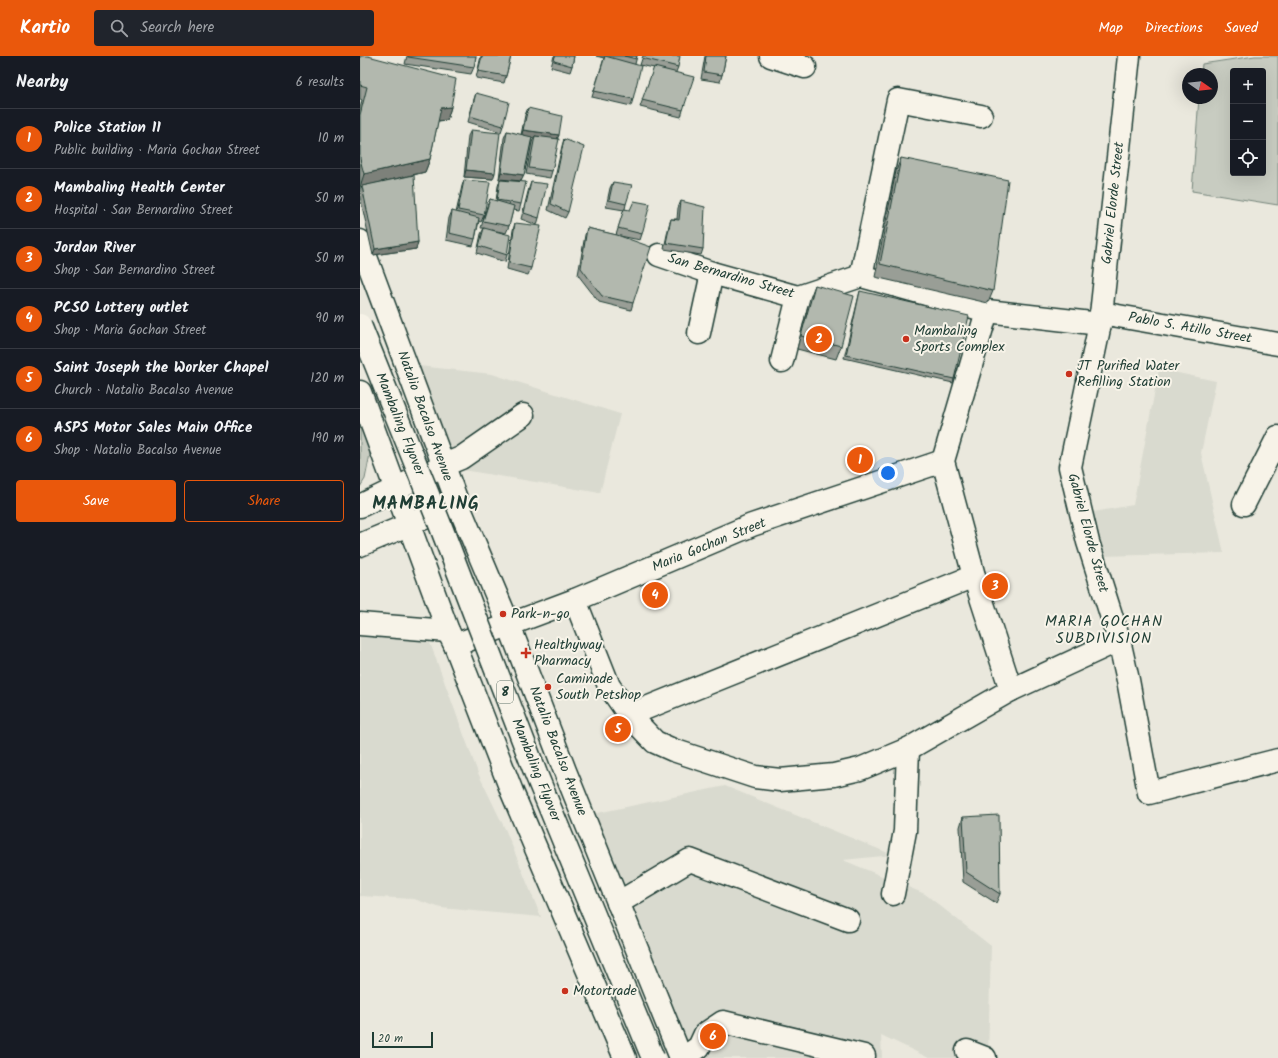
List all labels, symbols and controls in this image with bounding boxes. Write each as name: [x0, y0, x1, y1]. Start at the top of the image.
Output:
search box: [94, 10, 374, 46]
text: Kartio: [20, 13, 70, 43]
text: Search here: [140, 16, 214, 40]
icon: search: [108, 17, 130, 39]
text: Map: [1098, 17, 1123, 39]
text: Directions: [1145, 17, 1203, 39]
text: Saved: [1225, 17, 1258, 39]
north arrow: [1182, 68, 1218, 104]
map controls: [1230, 68, 1266, 176]
button: +: [1230, 68, 1266, 104]
text: Nearby: [16, 69, 68, 96]
text: 6 results: [296, 72, 344, 93]
button: −: [1230, 104, 1266, 140]
text: Police Station 11: [54, 116, 161, 140]
text: 1: [27, 128, 31, 149]
text: 10 m: [318, 128, 344, 149]
text: Public building · Maria Gochan Street: [54, 140, 260, 161]
street label: Gabriel Elorde Street: [1096, 140, 1130, 265]
button: locate: [1230, 140, 1266, 176]
text: Mambaling Health Center: [54, 176, 225, 200]
text: 2: [25, 188, 33, 209]
text: 50 m: [315, 188, 344, 209]
text: Hospital · San Bernardino Street: [54, 200, 233, 221]
text: Jordan River: [54, 236, 135, 260]
street label: San Bernardino Street: [665, 247, 797, 305]
text: 3: [25, 248, 33, 269]
text: 50 m: [315, 248, 344, 269]
text: Shop · San Bernardino Street: [54, 260, 215, 281]
text: PCSO Lottery outlet: [54, 296, 189, 320]
street label: Pablo S. Atillo Street: [1127, 306, 1254, 350]
text: 4: [25, 308, 33, 329]
text: 90 m: [316, 308, 344, 329]
text: Shop · Maria Gochan Street: [54, 320, 206, 341]
place label: Mambaling Sports Complex: [914, 320, 1005, 358]
pin: 2: [806, 324, 832, 354]
marker: Mambaling Sports Complex: [901, 334, 911, 344]
street label: Natalio Bacalso Avenue: [391, 348, 459, 485]
place label: JT Purified Water Refilling Station: [1077, 355, 1180, 393]
text: Saint Joseph the Worker Chapel: [54, 356, 268, 380]
text: 5: [26, 368, 32, 389]
text: 120 m: [310, 368, 344, 389]
street label: Mambaling Flyover: [369, 369, 431, 480]
marker: JT Purified Water Refilling Station: [1064, 369, 1074, 379]
text: Church · Natalio Bacalso Avenue: [54, 380, 233, 401]
text: ASPS Motor Sales Main Office: [54, 416, 252, 440]
text: 6: [25, 428, 33, 449]
text: 190 m: [312, 428, 344, 449]
text: Shop · Natalio Bacalso Avenue: [54, 440, 221, 461]
pin: 1: [847, 445, 873, 475]
your location: [878, 463, 898, 483]
street label: Gabriel Elorde Street: [1061, 471, 1115, 596]
button: Save: [16, 480, 176, 522]
button: Share: [184, 480, 344, 522]
district label: MAMBALING: [372, 490, 480, 519]
street label: Maria Gochan Street: [649, 512, 770, 578]
pin: 3: [982, 571, 1008, 601]
pin: 4: [642, 580, 668, 610]
place label: Park-n-go: [511, 603, 570, 625]
marker: Park-n-go: [498, 609, 508, 619]
district label: MARIA GOCHAN SUBDIVISION: [1045, 610, 1163, 651]
place label: Healthyway Pharmacy: [534, 634, 602, 672]
marker: Healthyway Pharmacy: [521, 648, 531, 658]
place label: Caminade South Petshop: [556, 668, 641, 706]
road number: 8: [497, 681, 513, 703]
marker: Caminade South Petshop: [543, 682, 553, 692]
street label: Natalio Bacalso Avenue: [523, 683, 593, 820]
pin: 5: [605, 714, 631, 744]
street label: Mambaling Flyover: [505, 715, 567, 826]
place label: Motortrade: [573, 980, 637, 1002]
marker: Motortrade: [560, 986, 570, 996]
pin: 6: [700, 1021, 726, 1051]
scale bar: [372, 1030, 433, 1049]
text: 20 m: [378, 1030, 403, 1048]

